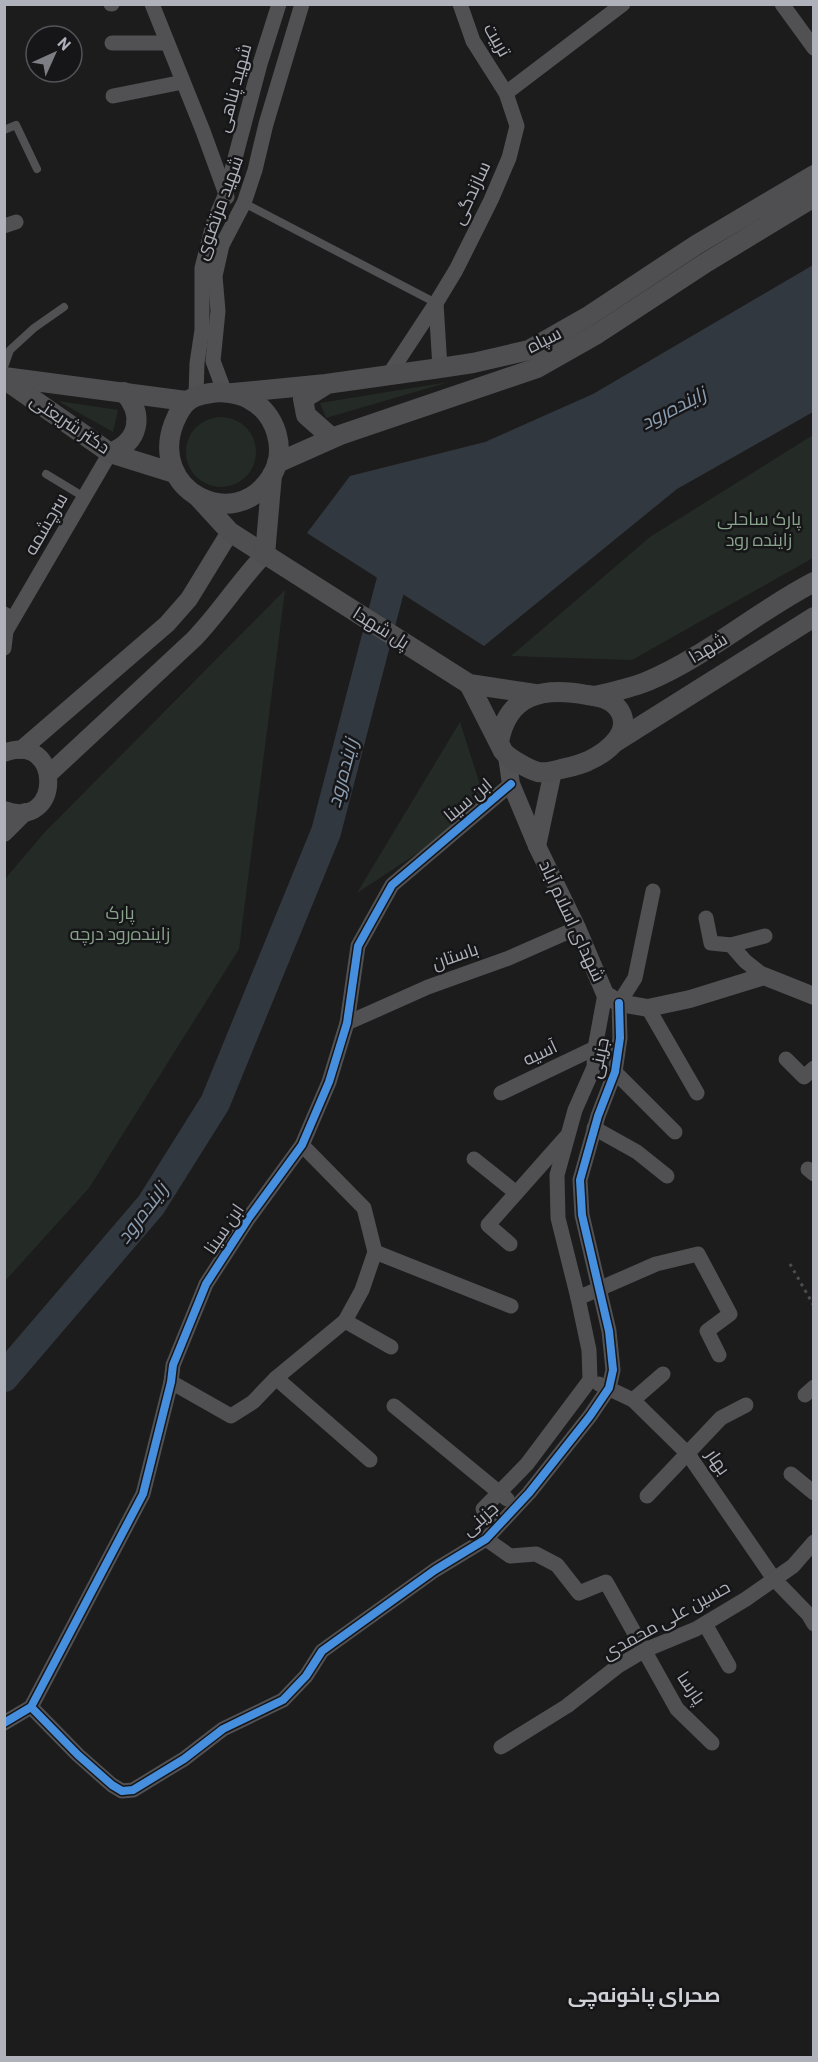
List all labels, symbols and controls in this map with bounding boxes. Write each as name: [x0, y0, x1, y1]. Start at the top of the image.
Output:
street label: تربیت: [479, 19, 516, 61]
north arrow: [24, 24, 84, 84]
text: N: [54, 33, 75, 54]
street label: شهید پناهی: [211, 41, 257, 135]
street label: شهيد مرتضوی: [189, 153, 248, 263]
street label: سازندگی: [446, 157, 495, 228]
street label: سپاه: [523, 321, 565, 358]
water label: زاینده‌رود: [636, 379, 712, 435]
street label: دکتر شریعتی: [26, 388, 115, 459]
street label: سرچشمه: [19, 489, 73, 559]
park label: پارک ساحلی زاینده رود: [717, 507, 801, 551]
street label: پل شهدا: [348, 601, 414, 655]
street label: شهدا: [684, 627, 731, 668]
water label: زاینده‌رود: [320, 733, 363, 810]
street label: ابن سینا: [439, 773, 497, 827]
street label: شهدای اسلام آباد: [533, 856, 611, 986]
park label: پارک زاینده‌رود درچه: [70, 901, 170, 946]
street label: باستان: [429, 937, 481, 974]
street label: آسیه: [519, 1035, 560, 1070]
street label: جزینی: [583, 1035, 614, 1081]
water label: زاینده‌رود: [111, 1175, 174, 1248]
street label: ابن سینا: [198, 1199, 249, 1259]
street label: بهار: [701, 1443, 735, 1479]
street label: جزینی: [457, 1496, 503, 1541]
street label: حسین علی محمدی: [598, 1575, 734, 1664]
street label: پارسا: [671, 1667, 711, 1709]
district label: صحرای پاخونه‌چی: [568, 1982, 720, 2009]

